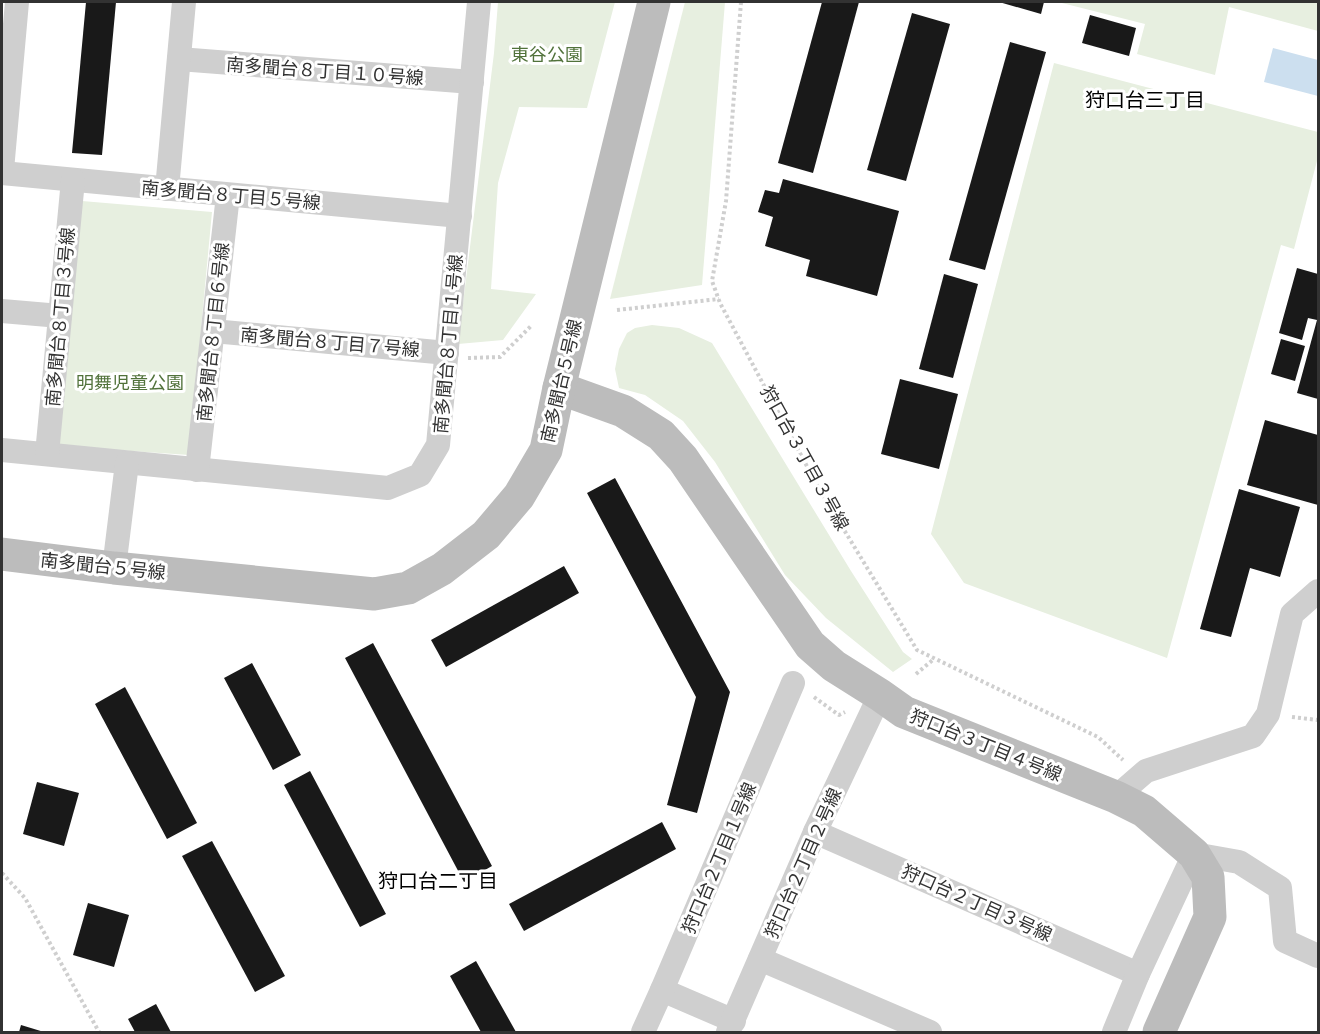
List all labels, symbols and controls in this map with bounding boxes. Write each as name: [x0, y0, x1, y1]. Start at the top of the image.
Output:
park label: 東谷公園: [511, 43, 583, 66]
street label: 南多聞台８丁目１０号線: [225, 53, 425, 89]
district label: 狩口台三丁目: [1085, 86, 1205, 113]
street label: 南多聞台８丁目５号線: [140, 176, 322, 214]
street label: 南多聞台８丁目３号線: [41, 226, 79, 408]
street label: 南多聞台８丁目６号線: [192, 241, 234, 423]
street label: 南多聞台８丁目１号線: [429, 253, 467, 435]
street label: 南多聞台５号線: [536, 317, 586, 445]
street label: 南多聞台８丁目７号線: [239, 323, 421, 361]
park label: 明舞児童公園: [76, 371, 184, 394]
street label: 狩口台３丁目３号線: [756, 382, 854, 534]
street label: 南多聞台５号線: [39, 548, 167, 584]
street label: 狩口台３丁目４号線: [907, 704, 1065, 786]
street label: 狩口台２丁目１号線: [677, 779, 761, 937]
street label: 狩口台２丁目２号線: [760, 784, 846, 942]
street label: 狩口台２丁目３号線: [898, 860, 1056, 946]
district label: 狩口台二丁目: [378, 867, 498, 894]

